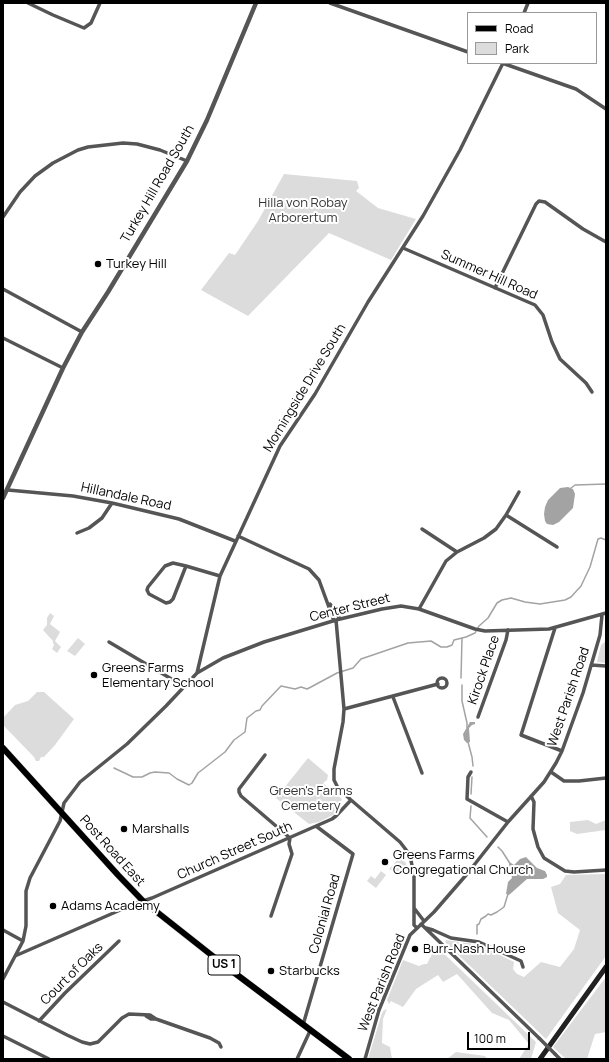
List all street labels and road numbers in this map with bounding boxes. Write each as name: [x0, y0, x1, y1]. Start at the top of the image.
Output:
street label: Turkey Hill Road South: [118, 122, 198, 246]
street label: Summer Hill Road: [438, 247, 540, 303]
street label: Morningside Drive South: [261, 321, 349, 455]
street label: Hillandale Road: [79, 480, 173, 514]
street label: Center Street: [308, 590, 392, 626]
street label: Kirock Place: [465, 633, 503, 707]
street label: West Parish Road: [545, 645, 593, 749]
street label: Post Road East: [76, 812, 148, 890]
street label: Church Street South: [175, 819, 295, 883]
street label: Colonial Road: [306, 872, 344, 956]
street label: West Parish Road: [355, 932, 409, 1034]
street label: Court of Oaks: [38, 940, 106, 1008]
road number: US 1: [208, 955, 240, 975]

